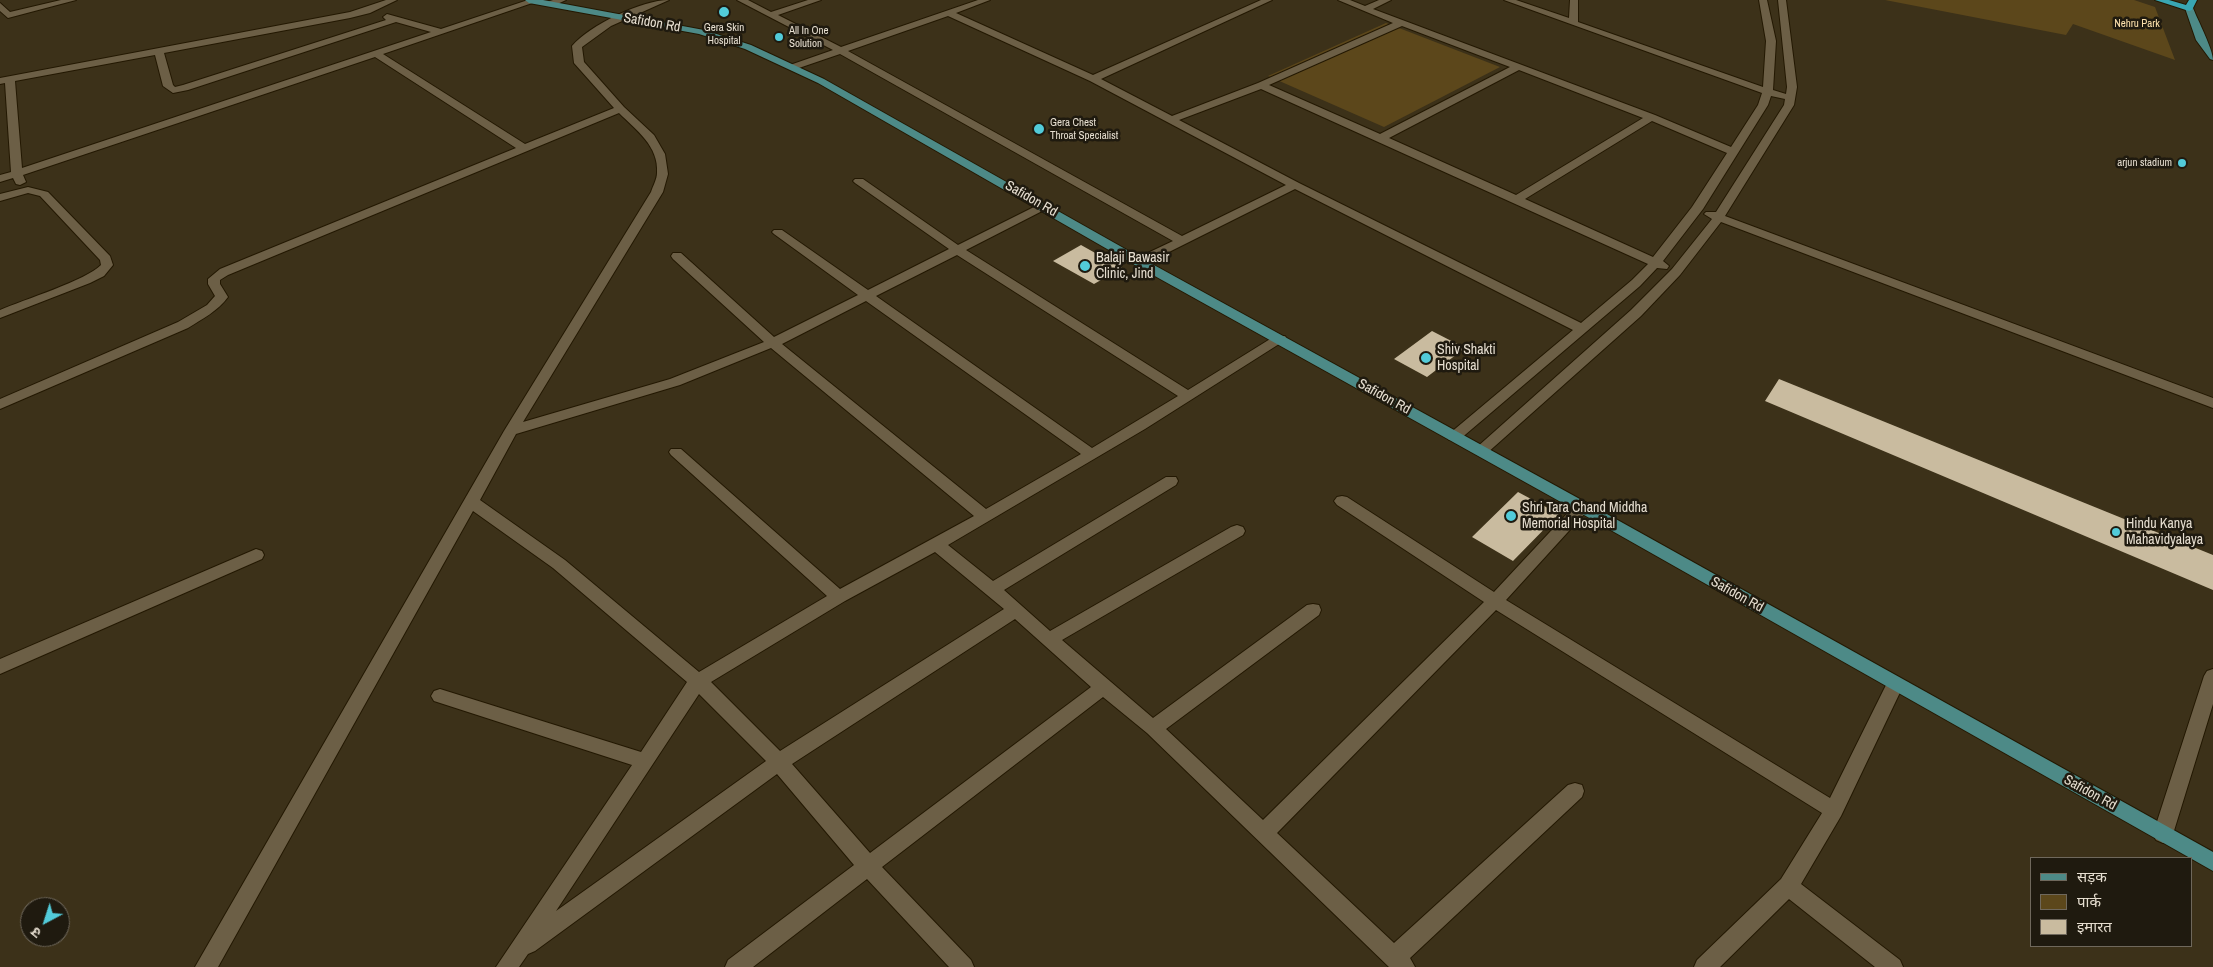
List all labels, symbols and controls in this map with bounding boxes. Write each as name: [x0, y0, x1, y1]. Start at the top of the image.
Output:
marker: Gera Skin Hospital: [717, 5, 731, 19]
street label: Safidon Rd: [622, 10, 682, 36]
park label: Nehru Park: [2114, 17, 2160, 31]
place label: Gera Skin Hospital: [704, 21, 744, 47]
place label: All In One Solution: [789, 24, 829, 50]
marker: All In One Solution: [773, 31, 785, 43]
place label: Gera Chest Throat Specialist: [1050, 116, 1118, 142]
marker: Gera Chest Throat Specialist: [1032, 122, 1046, 136]
place label: arjun stadium: [2117, 156, 2172, 170]
marker: arjun stadium: [2176, 157, 2188, 169]
street label: Safidon Rd: [1002, 177, 1060, 221]
place label: Balaji Bawasir Clinic, Jind: [1096, 250, 1169, 282]
marker: Balaji Bawasir Clinic, Jind: [1078, 259, 1092, 273]
place label: Shiv Shakti Hospital: [1437, 342, 1496, 374]
marker: Shiv Shakti Hospital: [1419, 351, 1433, 365]
street label: Safidon Rd: [1355, 376, 1413, 418]
place label: Shri Tara Chand Middha Memorial Hospital: [1522, 500, 1647, 532]
marker: Shri Tara Chand Middha Memorial Hospital: [1504, 509, 1518, 523]
place label: Hindu Kanya Mahavidyalaya: [2126, 516, 2203, 548]
marker: Hindu Kanya Mahavidyalaya: [2110, 526, 2122, 538]
street label: Safidon Rd: [1708, 574, 1766, 616]
street label: Safidon Rd: [2061, 772, 2119, 814]
legend: [2030, 857, 2193, 947]
text: सड़क: [2077, 866, 2107, 887]
text: पार्क: [2077, 891, 2101, 912]
north arrow: [20, 897, 70, 947]
text: इमारत: [2077, 916, 2112, 937]
text: उ: [27, 923, 45, 942]

